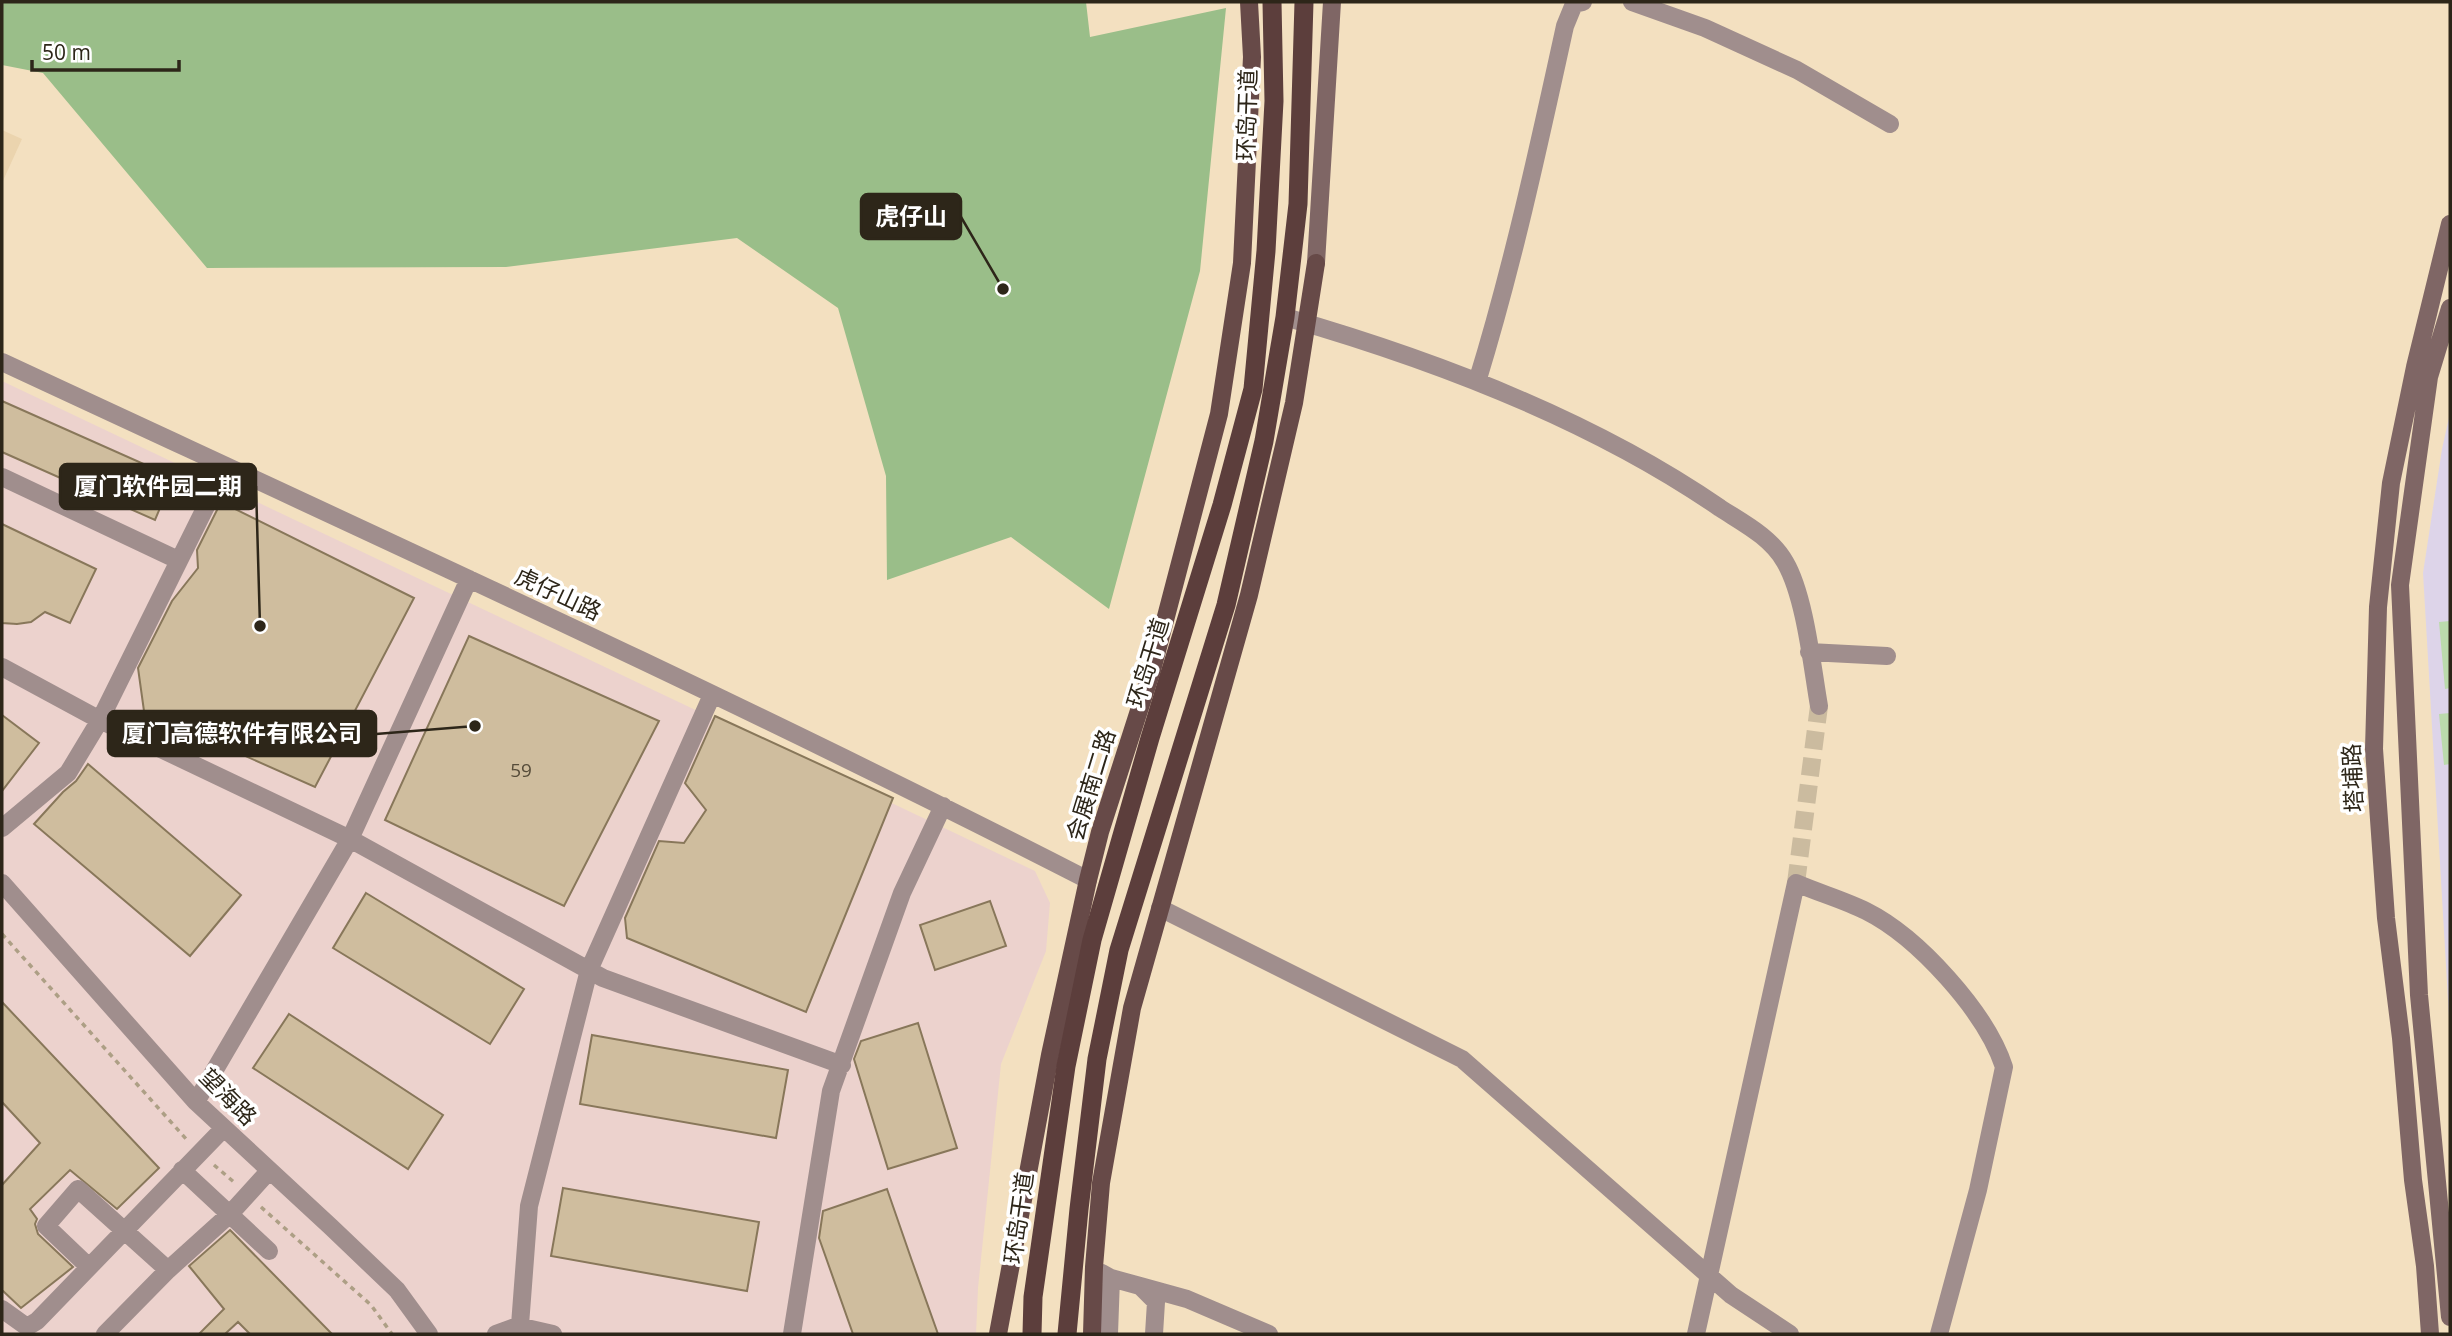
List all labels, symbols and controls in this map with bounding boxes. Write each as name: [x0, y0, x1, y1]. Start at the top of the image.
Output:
scale bar: [32, 28, 178, 72]
text: 50 m: [42, 38, 91, 66]
street label: 环岛干道: [1228, 68, 1264, 161]
callout: 虎仔山: [861, 194, 961, 239]
text: 虎仔山: [875, 199, 947, 232]
callout: 厦门软件园二期: [60, 464, 256, 509]
text: 厦门软件园二期: [74, 469, 242, 502]
street label: 虎仔山路: [510, 559, 607, 627]
street label: 环岛干道: [1118, 614, 1176, 711]
callout: 厦门高德软件有限公司: [108, 711, 376, 756]
text: 厦门高德软件有限公司: [122, 716, 362, 749]
street label: 会展南二路: [1058, 725, 1122, 844]
street label: 塔埔路: [2334, 743, 2370, 813]
house number: 59: [510, 757, 532, 783]
street label: 望海路: [193, 1061, 264, 1132]
street label: 环岛干道: [996, 1170, 1040, 1266]

